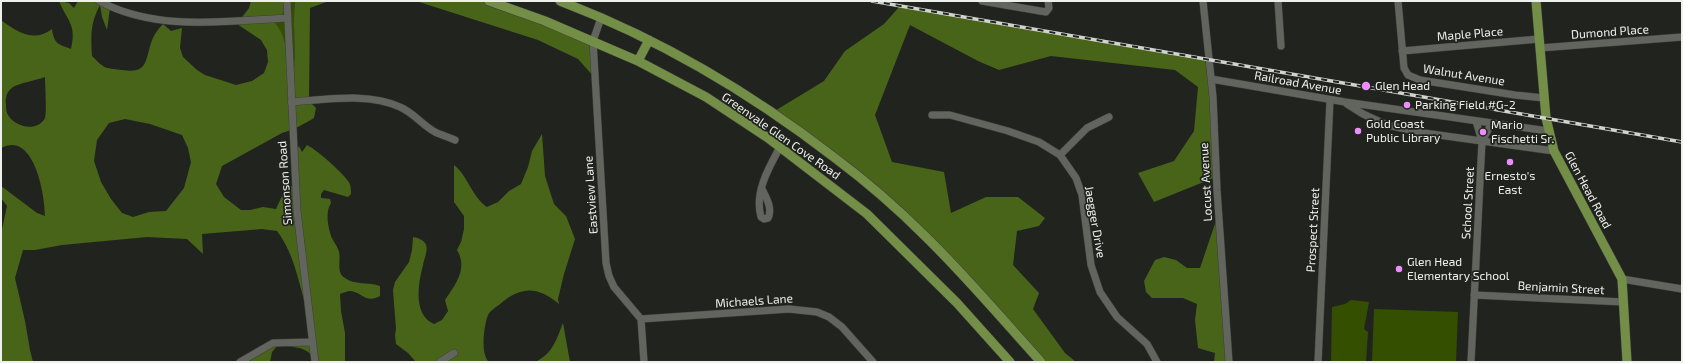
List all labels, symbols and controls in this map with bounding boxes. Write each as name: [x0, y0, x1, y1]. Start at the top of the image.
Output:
street label: Dumond Place: [1571, 22, 1649, 42]
street label: Maple Place: [1436, 24, 1504, 44]
street label: Walnut Avenue: [1422, 61, 1506, 89]
street label: Railroad Avenue: [1253, 68, 1343, 98]
place label: Glen Head: [1375, 79, 1430, 93]
marker: Glen Head: [1360, 80, 1372, 92]
street label: Greenvale Glen Cove Road: [719, 90, 843, 182]
place label: Parking Field #G-2: [1415, 98, 1516, 112]
marker: Parking Field #G-2: [1402, 100, 1412, 110]
place label: Gold Coast Public Library: [1366, 117, 1440, 145]
place label: Mario Fischetti Sr.: [1491, 118, 1554, 146]
marker: Gold Coast Public Library: [1353, 126, 1363, 136]
marker: Mario Fischetti Sr.: [1478, 127, 1488, 137]
street label: Simonson Road: [275, 140, 295, 226]
street label: Locust Avenue: [1197, 142, 1215, 222]
street label: Glen Head Road: [1562, 149, 1614, 231]
street label: Eastview Lane: [581, 155, 601, 235]
marker: Ernesto's East: [1505, 157, 1515, 167]
street label: School Street: [1459, 166, 1477, 240]
place label: Ernesto's East: [1485, 169, 1535, 197]
street label: Jaegger Drive: [1082, 185, 1108, 259]
street label: Prospect Street: [1304, 187, 1322, 273]
place label: Glen Head Elementary School: [1407, 255, 1509, 283]
marker: Glen Head Elementary School: [1394, 264, 1404, 274]
street label: Benjamin Street: [1517, 279, 1605, 297]
street label: Michaels Lane: [715, 291, 793, 311]

